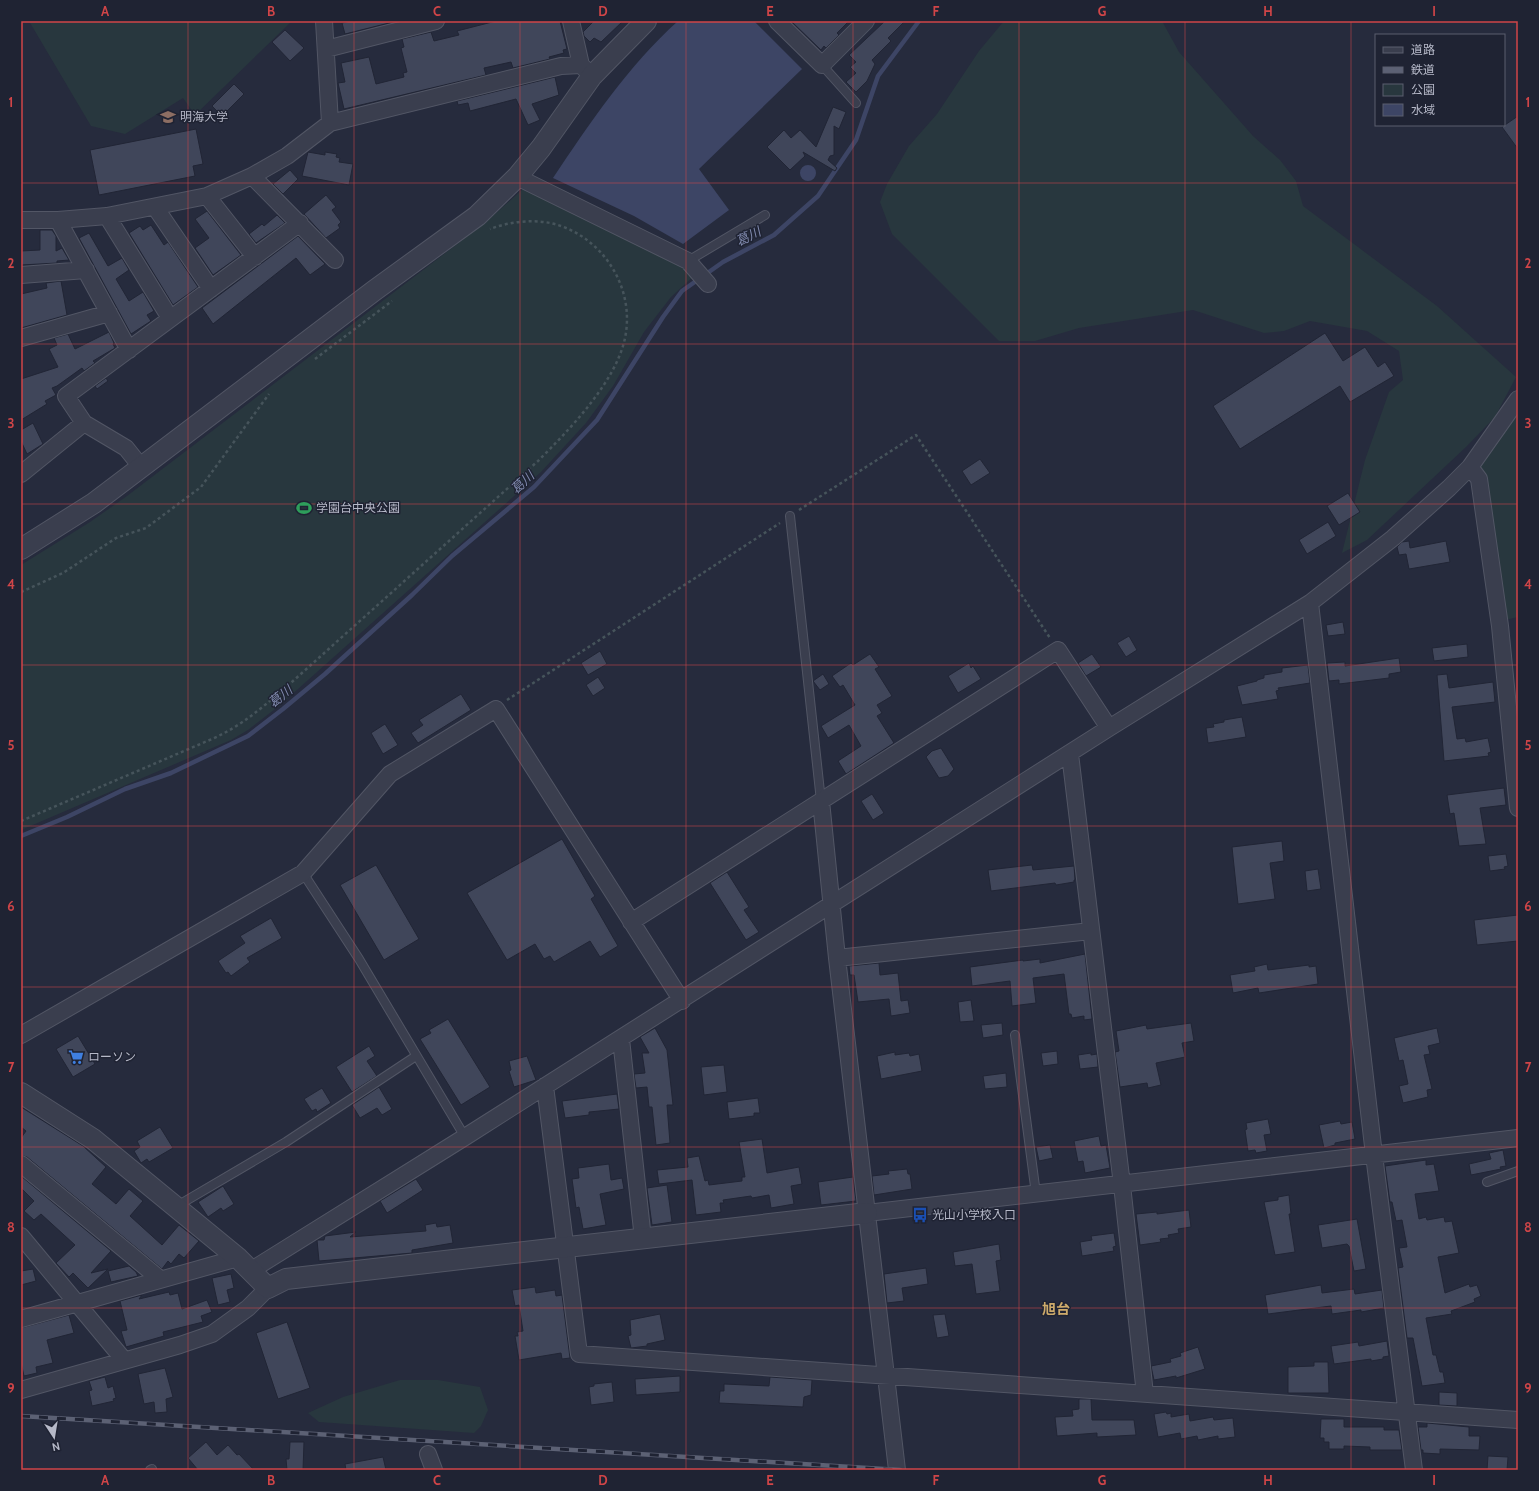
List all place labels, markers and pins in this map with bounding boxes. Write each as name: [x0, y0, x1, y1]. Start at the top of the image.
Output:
school or university icon: 明海大学: [159, 108, 177, 126]
place label: 明海大学: [180, 109, 228, 124]
sports icon: 学園台中央公園: [295, 499, 313, 517]
place label: 学園台中央公園: [316, 500, 400, 515]
supermarket icon: ローソン: [67, 1048, 85, 1066]
place label: ローソン: [88, 1049, 136, 1064]
bus stop icon: 光山小学校入口: [911, 1206, 929, 1224]
place label: 光山小学校入口: [932, 1207, 1016, 1222]

